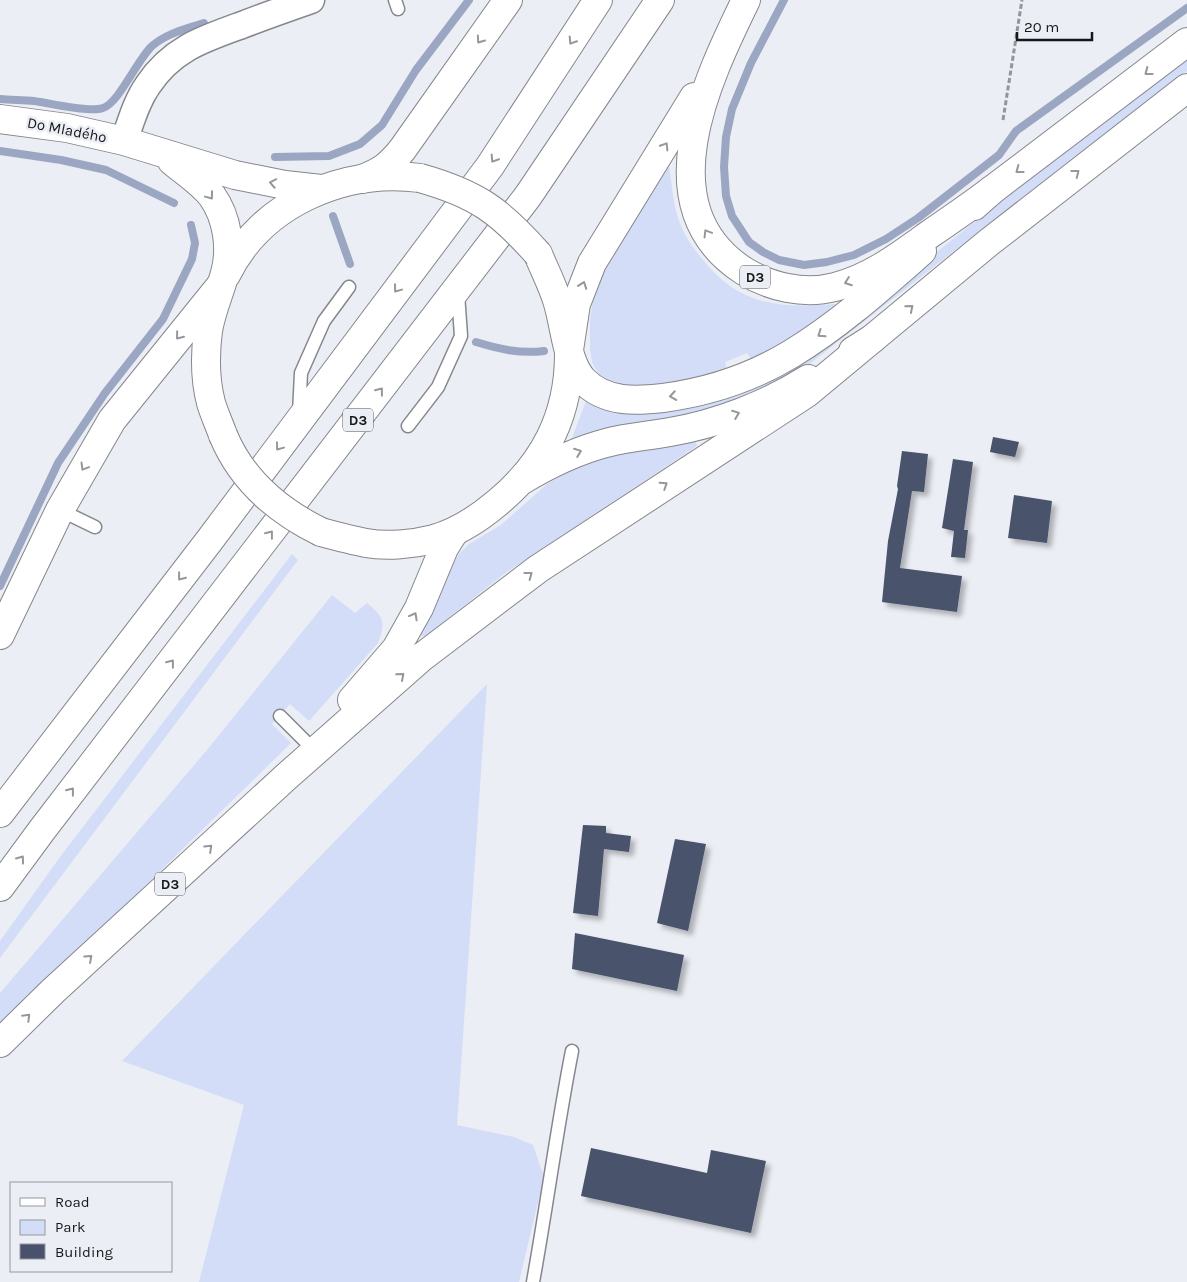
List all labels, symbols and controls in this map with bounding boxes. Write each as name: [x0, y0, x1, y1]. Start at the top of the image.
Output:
scale bar: [1017, 10, 1092, 42]
text: 20 m: [1024, 18, 1059, 36]
one-way arrow: [477, 34, 486, 44]
one-way arrow: [569, 35, 578, 44]
one-way arrow: [1145, 66, 1154, 74]
street label: Do Mladého: [26, 113, 108, 147]
one-way arrow: [659, 142, 668, 151]
one-way arrow: [491, 153, 501, 162]
one-way arrow: [1015, 164, 1025, 173]
one-way arrow: [1070, 171, 1079, 179]
one-way arrow: [269, 178, 277, 188]
one-way arrow: [205, 190, 213, 199]
one-way arrow: [704, 229, 714, 238]
road number: D3: [740, 266, 770, 288]
one-way arrow: [845, 276, 853, 286]
one-way arrow: [577, 282, 587, 290]
one-way arrow: [395, 283, 403, 292]
one-way arrow: [904, 304, 913, 313]
one-way arrow: [817, 328, 826, 337]
one-way arrow: [177, 330, 185, 339]
one-way arrow: [374, 388, 382, 397]
one-way arrow: [668, 391, 677, 401]
road number: D3: [343, 408, 373, 432]
one-way arrow: [731, 409, 740, 420]
one-way arrow: [276, 441, 285, 451]
one-way arrow: [574, 448, 582, 458]
one-way arrow: [80, 462, 90, 471]
one-way arrow: [659, 482, 668, 492]
one-way arrow: [264, 530, 273, 540]
one-way arrow: [179, 571, 187, 580]
one-way arrow: [523, 573, 532, 581]
one-way arrow: [408, 613, 418, 622]
one-way arrow: [165, 659, 174, 668]
one-way arrow: [396, 672, 405, 681]
one-way arrow: [66, 788, 74, 797]
one-way arrow: [203, 845, 212, 854]
one-way arrow: [15, 855, 24, 864]
road number: D3: [155, 872, 185, 896]
one-way arrow: [84, 955, 93, 964]
one-way arrow: [21, 1014, 30, 1023]
legend: [10, 1182, 172, 1272]
text: Road: [55, 1193, 90, 1211]
text: Park: [55, 1218, 85, 1236]
text: Building: [55, 1243, 113, 1261]

